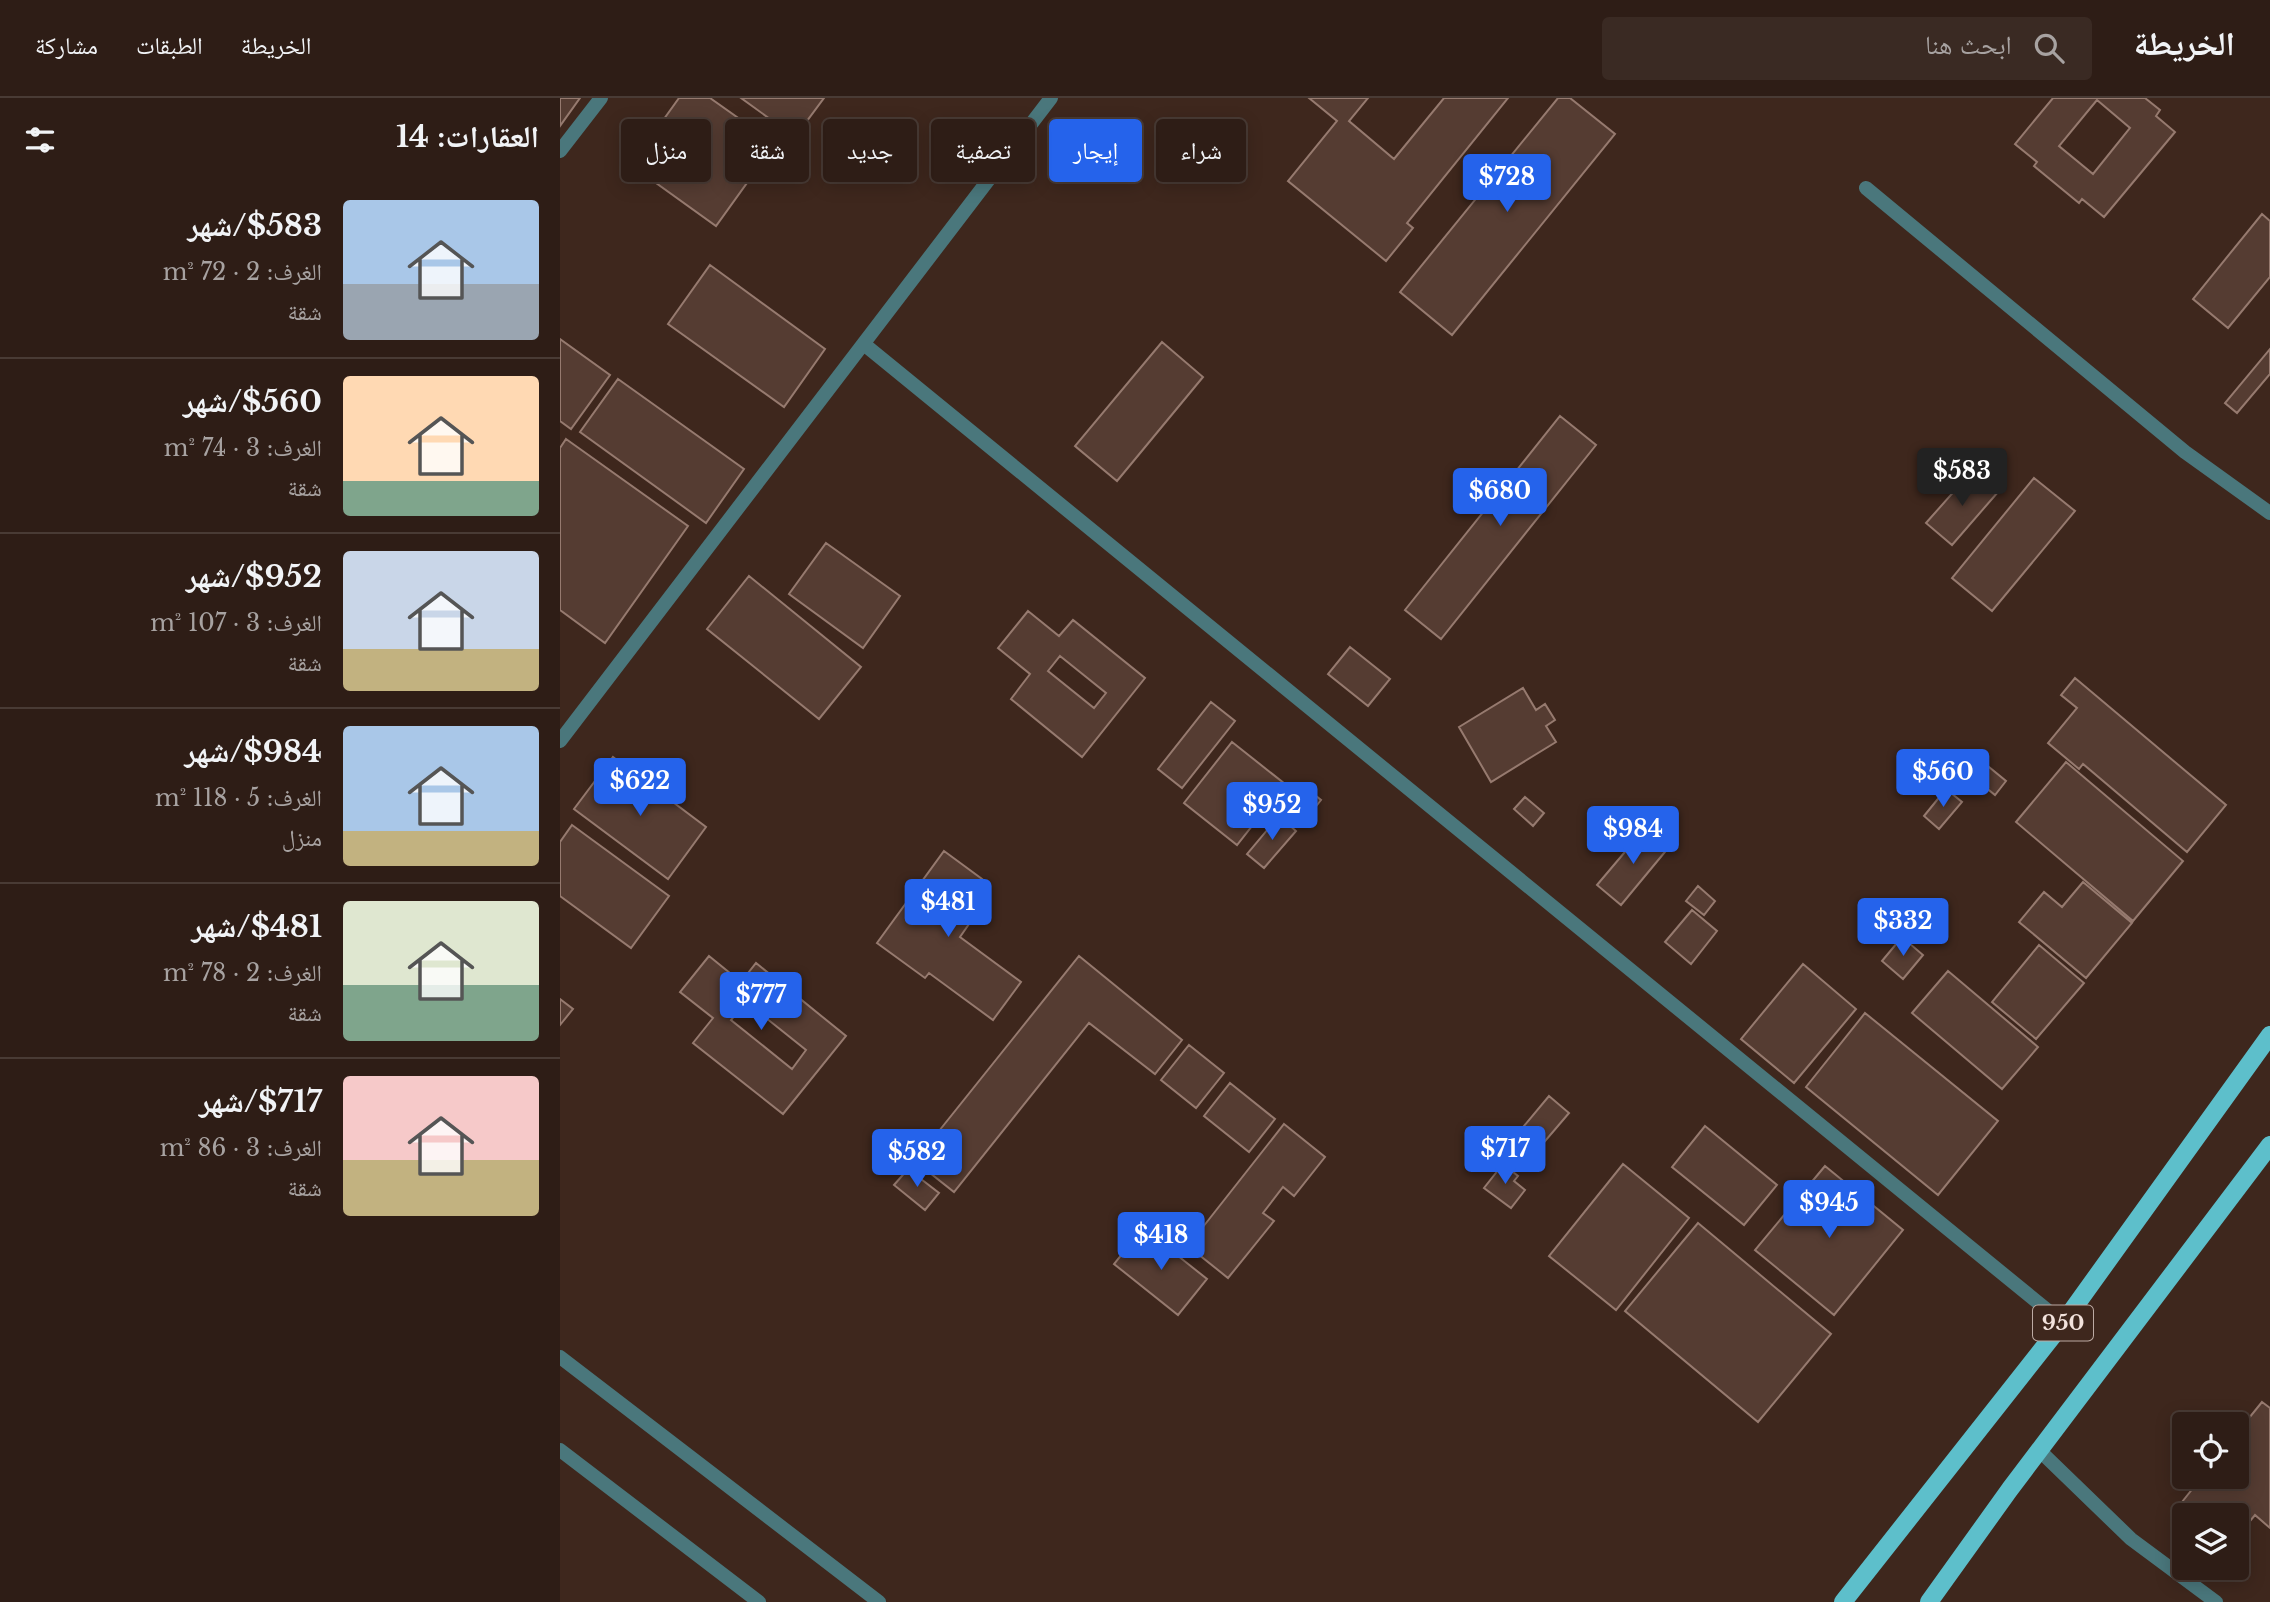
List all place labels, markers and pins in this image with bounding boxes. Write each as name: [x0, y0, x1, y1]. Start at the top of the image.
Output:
pin: $728: [1466, 155, 1548, 214]
pin: $583: [1921, 448, 2003, 508]
pin: $680: [1459, 468, 1541, 528]
pin: $560: [1902, 750, 1984, 809]
pin: $622: [599, 758, 681, 818]
pin: $952: [1231, 782, 1313, 842]
pin: $984: [1592, 806, 1674, 866]
pin: $481: [907, 880, 989, 939]
pin: $332: [1862, 898, 1944, 958]
pin: $777: [720, 972, 802, 1032]
pin: $717: [1464, 1126, 1546, 1186]
pin: $582: [876, 1130, 958, 1189]
pin: $945: [1788, 1180, 1870, 1240]
pin: $418: [1120, 1212, 1202, 1272]

